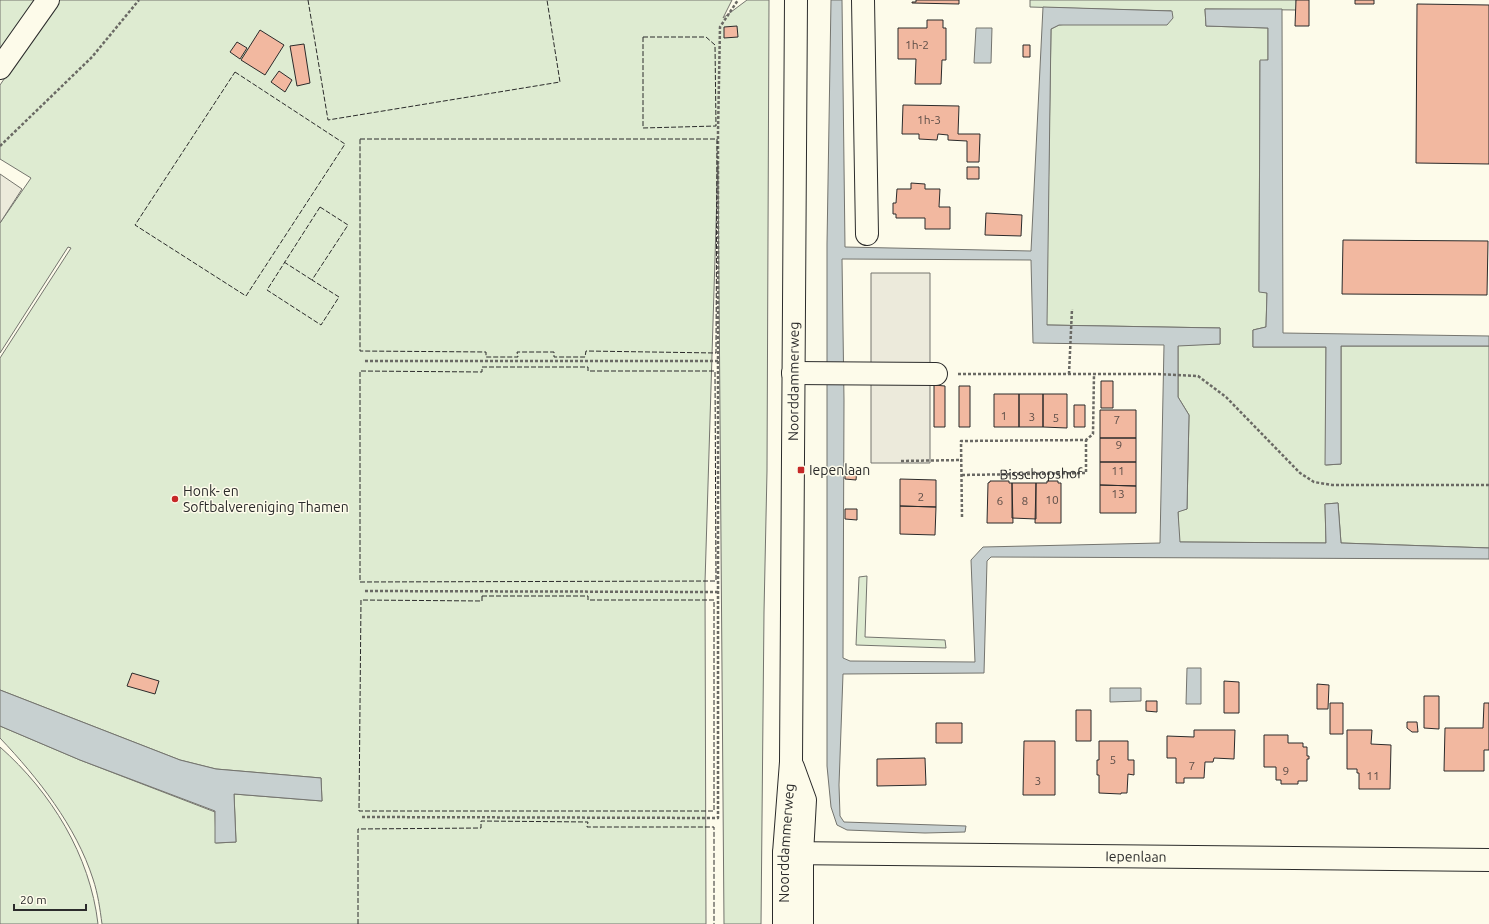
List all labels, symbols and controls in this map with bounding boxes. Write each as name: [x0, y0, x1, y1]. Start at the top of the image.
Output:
house number: 1h-2: [905, 38, 929, 51]
house number: 1h-3: [917, 113, 941, 126]
street label: Noorddammerweg: [785, 321, 802, 441]
house number: 1: [1001, 409, 1007, 422]
house number: 3: [1029, 410, 1035, 423]
house number: 5: [1053, 411, 1059, 424]
house number: 7: [1114, 413, 1120, 426]
house number: 9: [1116, 438, 1122, 451]
place label: Iepenlaan: [809, 462, 870, 478]
house number: 11: [1111, 464, 1125, 477]
marker: Iepenlaan: [796, 465, 806, 475]
street label: Bisschopshof: [999, 465, 1083, 482]
place label: Honk- en Softbalvereniging Thamen: [183, 483, 349, 515]
house number: 13: [1111, 487, 1125, 500]
house number: 2: [918, 490, 924, 503]
house number: 10: [1045, 493, 1059, 506]
marker: Honk- en Softbalvereniging Thamen: [170, 494, 180, 504]
house number: 6: [997, 494, 1004, 507]
house number: 8: [1022, 494, 1029, 507]
house number: 5: [1110, 753, 1116, 766]
house number: 7: [1189, 759, 1195, 772]
house number: 9: [1283, 764, 1289, 777]
house number: 11: [1366, 769, 1380, 782]
house number: 3: [1035, 774, 1041, 787]
street label: Noorddammerweg: [776, 783, 797, 903]
street label: Iepenlaan: [1105, 848, 1167, 865]
scale bar: [14, 886, 86, 912]
text: 20 m: [20, 893, 47, 906]

